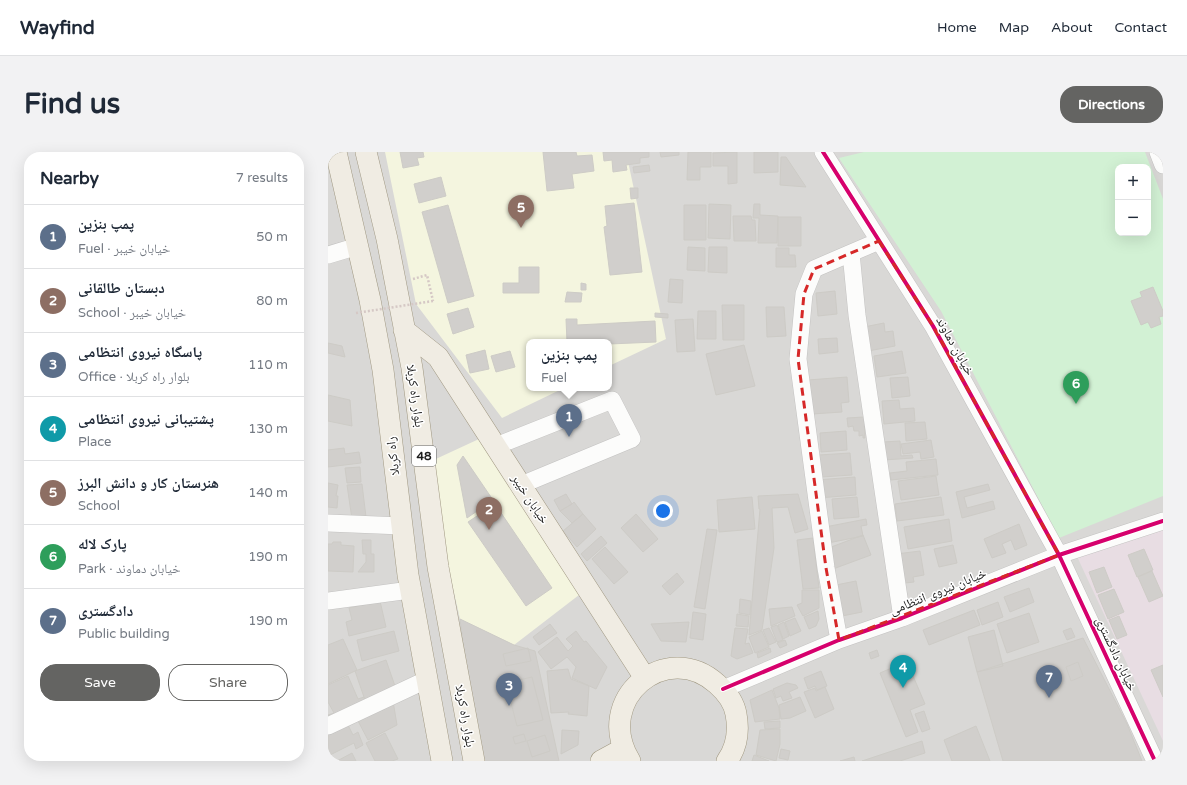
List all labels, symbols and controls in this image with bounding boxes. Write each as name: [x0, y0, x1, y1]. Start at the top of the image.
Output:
text: Wayfind: [20, 17, 95, 39]
text: Home: [937, 19, 977, 36]
text: Map: [999, 19, 1029, 36]
text: About: [1051, 19, 1093, 36]
text: Contact: [1115, 19, 1167, 36]
button: Directions: [1060, 86, 1163, 123]
text: Find us: [24, 87, 120, 121]
map controls: [1115, 164, 1151, 236]
button: +: [1115, 164, 1151, 200]
text: Nearby: [40, 168, 99, 189]
text: 7 results: [236, 170, 288, 186]
pin: 5: [508, 195, 534, 228]
button: −: [1115, 200, 1151, 236]
text: پمپ بنزین: [78, 215, 134, 233]
text: 1: [49, 229, 57, 245]
text: 50 m: [256, 229, 288, 245]
text: Fuel · خیابان خیبر: [78, 241, 170, 257]
text: دبستان طالقانی: [78, 279, 165, 297]
text: 2: [49, 293, 57, 309]
text: 80 m: [256, 293, 288, 309]
text: School · خیابان خیبر: [78, 305, 186, 321]
street label: خیابان دماوند: [932, 314, 978, 378]
popup: [526, 339, 612, 391]
text: پاسگاه نیروی انتظامی: [78, 343, 202, 361]
text: پمپ بنزین: [541, 346, 597, 364]
text: 3: [49, 357, 57, 373]
text: 110 m: [248, 357, 288, 373]
street label: بلوار راه کربلا: [403, 363, 427, 428]
text: Office · بلوار راه کربلا: [78, 369, 190, 385]
text: Fuel: [541, 370, 567, 386]
pin: 6: [1063, 371, 1089, 404]
pin: 1: [556, 404, 582, 437]
text: پشتیبانی نیروی انتظامی: [78, 410, 214, 428]
text: 4: [49, 421, 57, 437]
text: 130 m: [248, 421, 288, 437]
text: Place: [78, 434, 111, 450]
street label: راه کربلا: [383, 436, 403, 476]
road number: 48: [412, 446, 436, 466]
street label: خیابان خیبر: [507, 470, 552, 527]
text: هنرستان کار و دانش البرز: [78, 474, 219, 492]
text: 5: [49, 485, 57, 501]
text: 140 m: [248, 485, 288, 501]
pin: 2: [476, 497, 502, 530]
text: School: [78, 498, 120, 514]
your location: [653, 501, 673, 521]
text: پارک لاله: [78, 535, 127, 553]
text: 6: [49, 549, 57, 565]
text: 190 m: [248, 549, 288, 565]
text: Park · خیابان دماوند: [78, 561, 180, 577]
street label: خیابان نیروی انتظامی: [887, 565, 989, 619]
text: دادگستری: [78, 602, 133, 620]
text: 7: [49, 613, 57, 629]
text: 190 m: [248, 613, 288, 629]
street label: خیابان دادگستری: [1092, 614, 1140, 694]
text: Public building: [78, 626, 170, 642]
pin: 4: [890, 655, 916, 688]
button: Save: [40, 664, 160, 701]
button: Share: [168, 664, 288, 701]
pin: 7: [1036, 665, 1062, 698]
pin: 3: [496, 673, 522, 706]
street label: بلوار راه کربلا: [452, 683, 478, 749]

